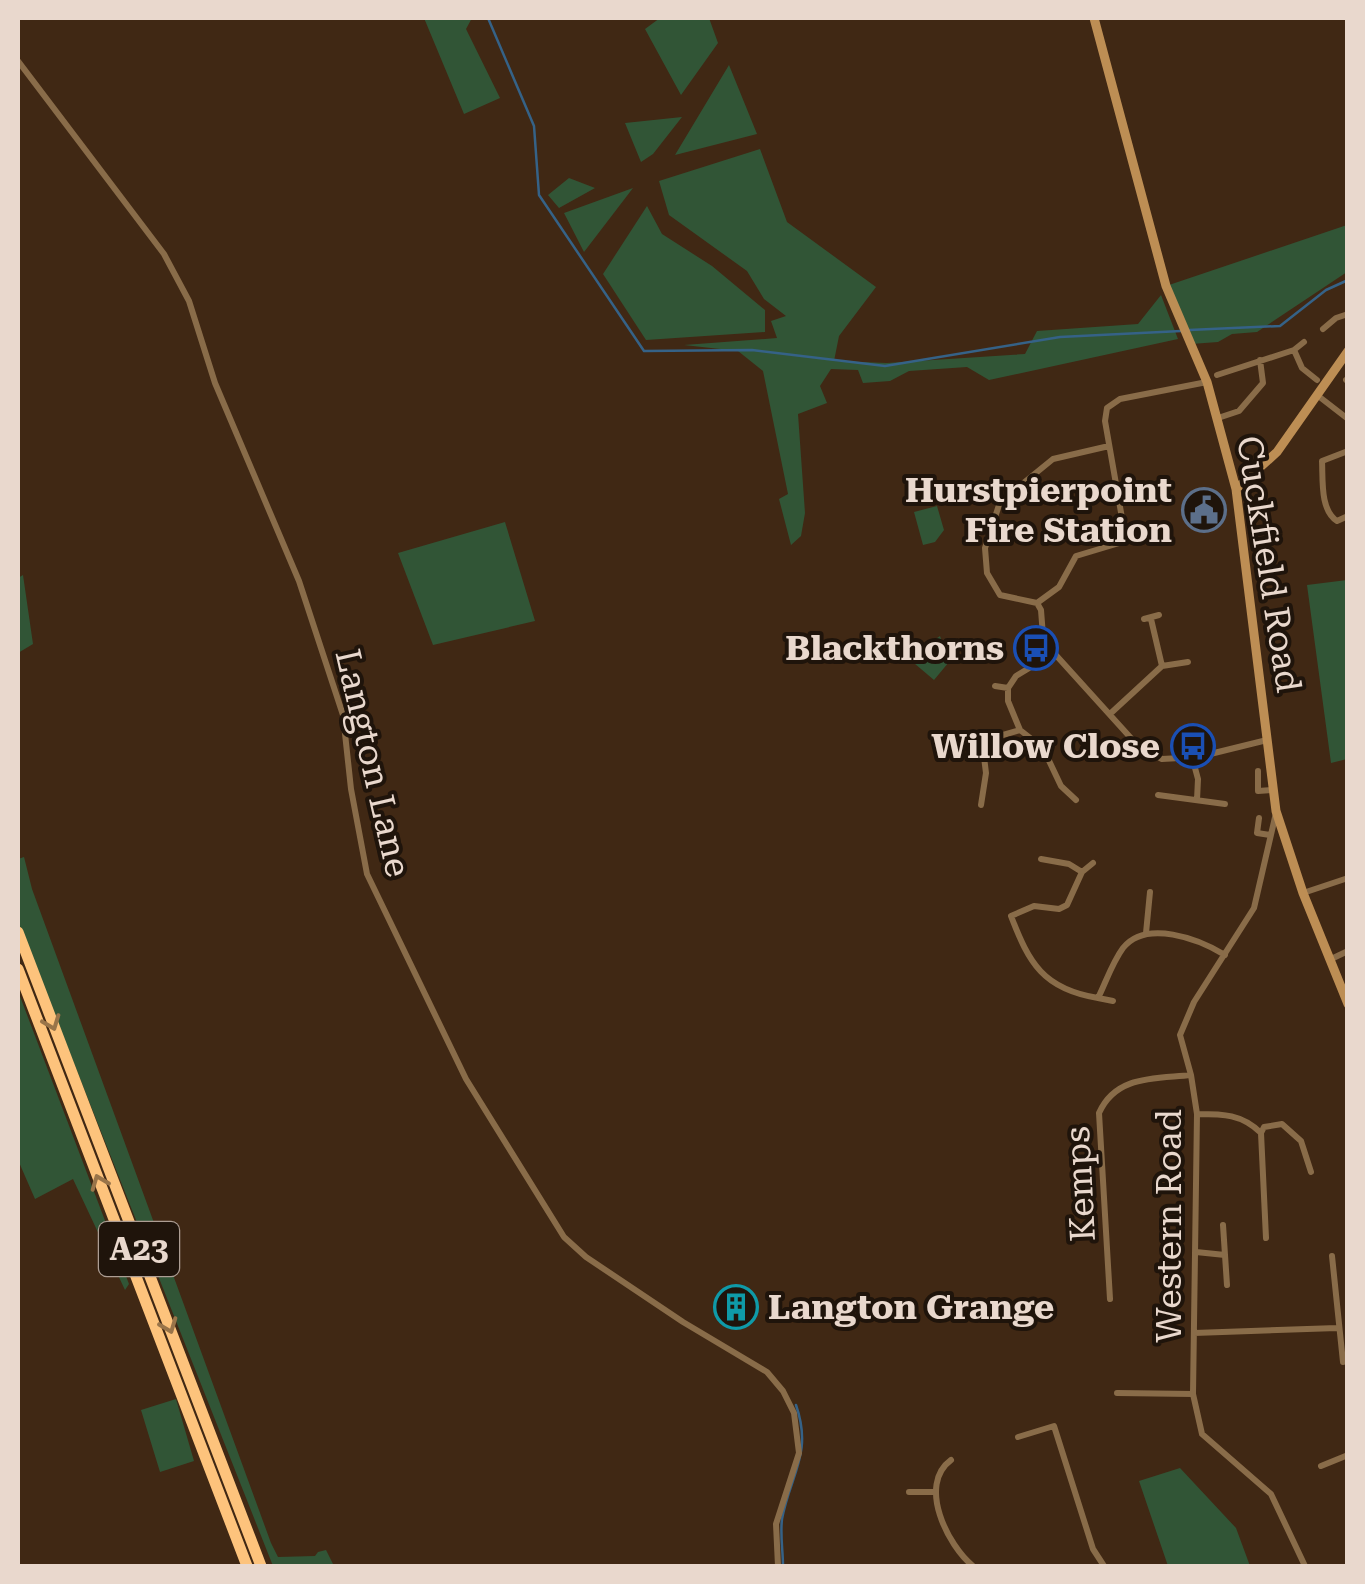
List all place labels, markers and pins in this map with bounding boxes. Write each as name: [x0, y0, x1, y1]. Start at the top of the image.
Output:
place label: Hurstpierpoint Fire Station: [905, 470, 1172, 551]
public building icon: Hurstpierpoint Fire Station: [1181, 487, 1227, 533]
bus stop icon: Blackthorns: [1013, 625, 1059, 671]
place label: Blackthorns: [785, 628, 1004, 669]
bus stop icon: Willow Close: [1170, 723, 1216, 769]
place label: Willow Close: [931, 726, 1160, 767]
building icon: Langton Grange: [713, 1284, 759, 1330]
place label: Langton Grange: [768, 1287, 1054, 1328]

